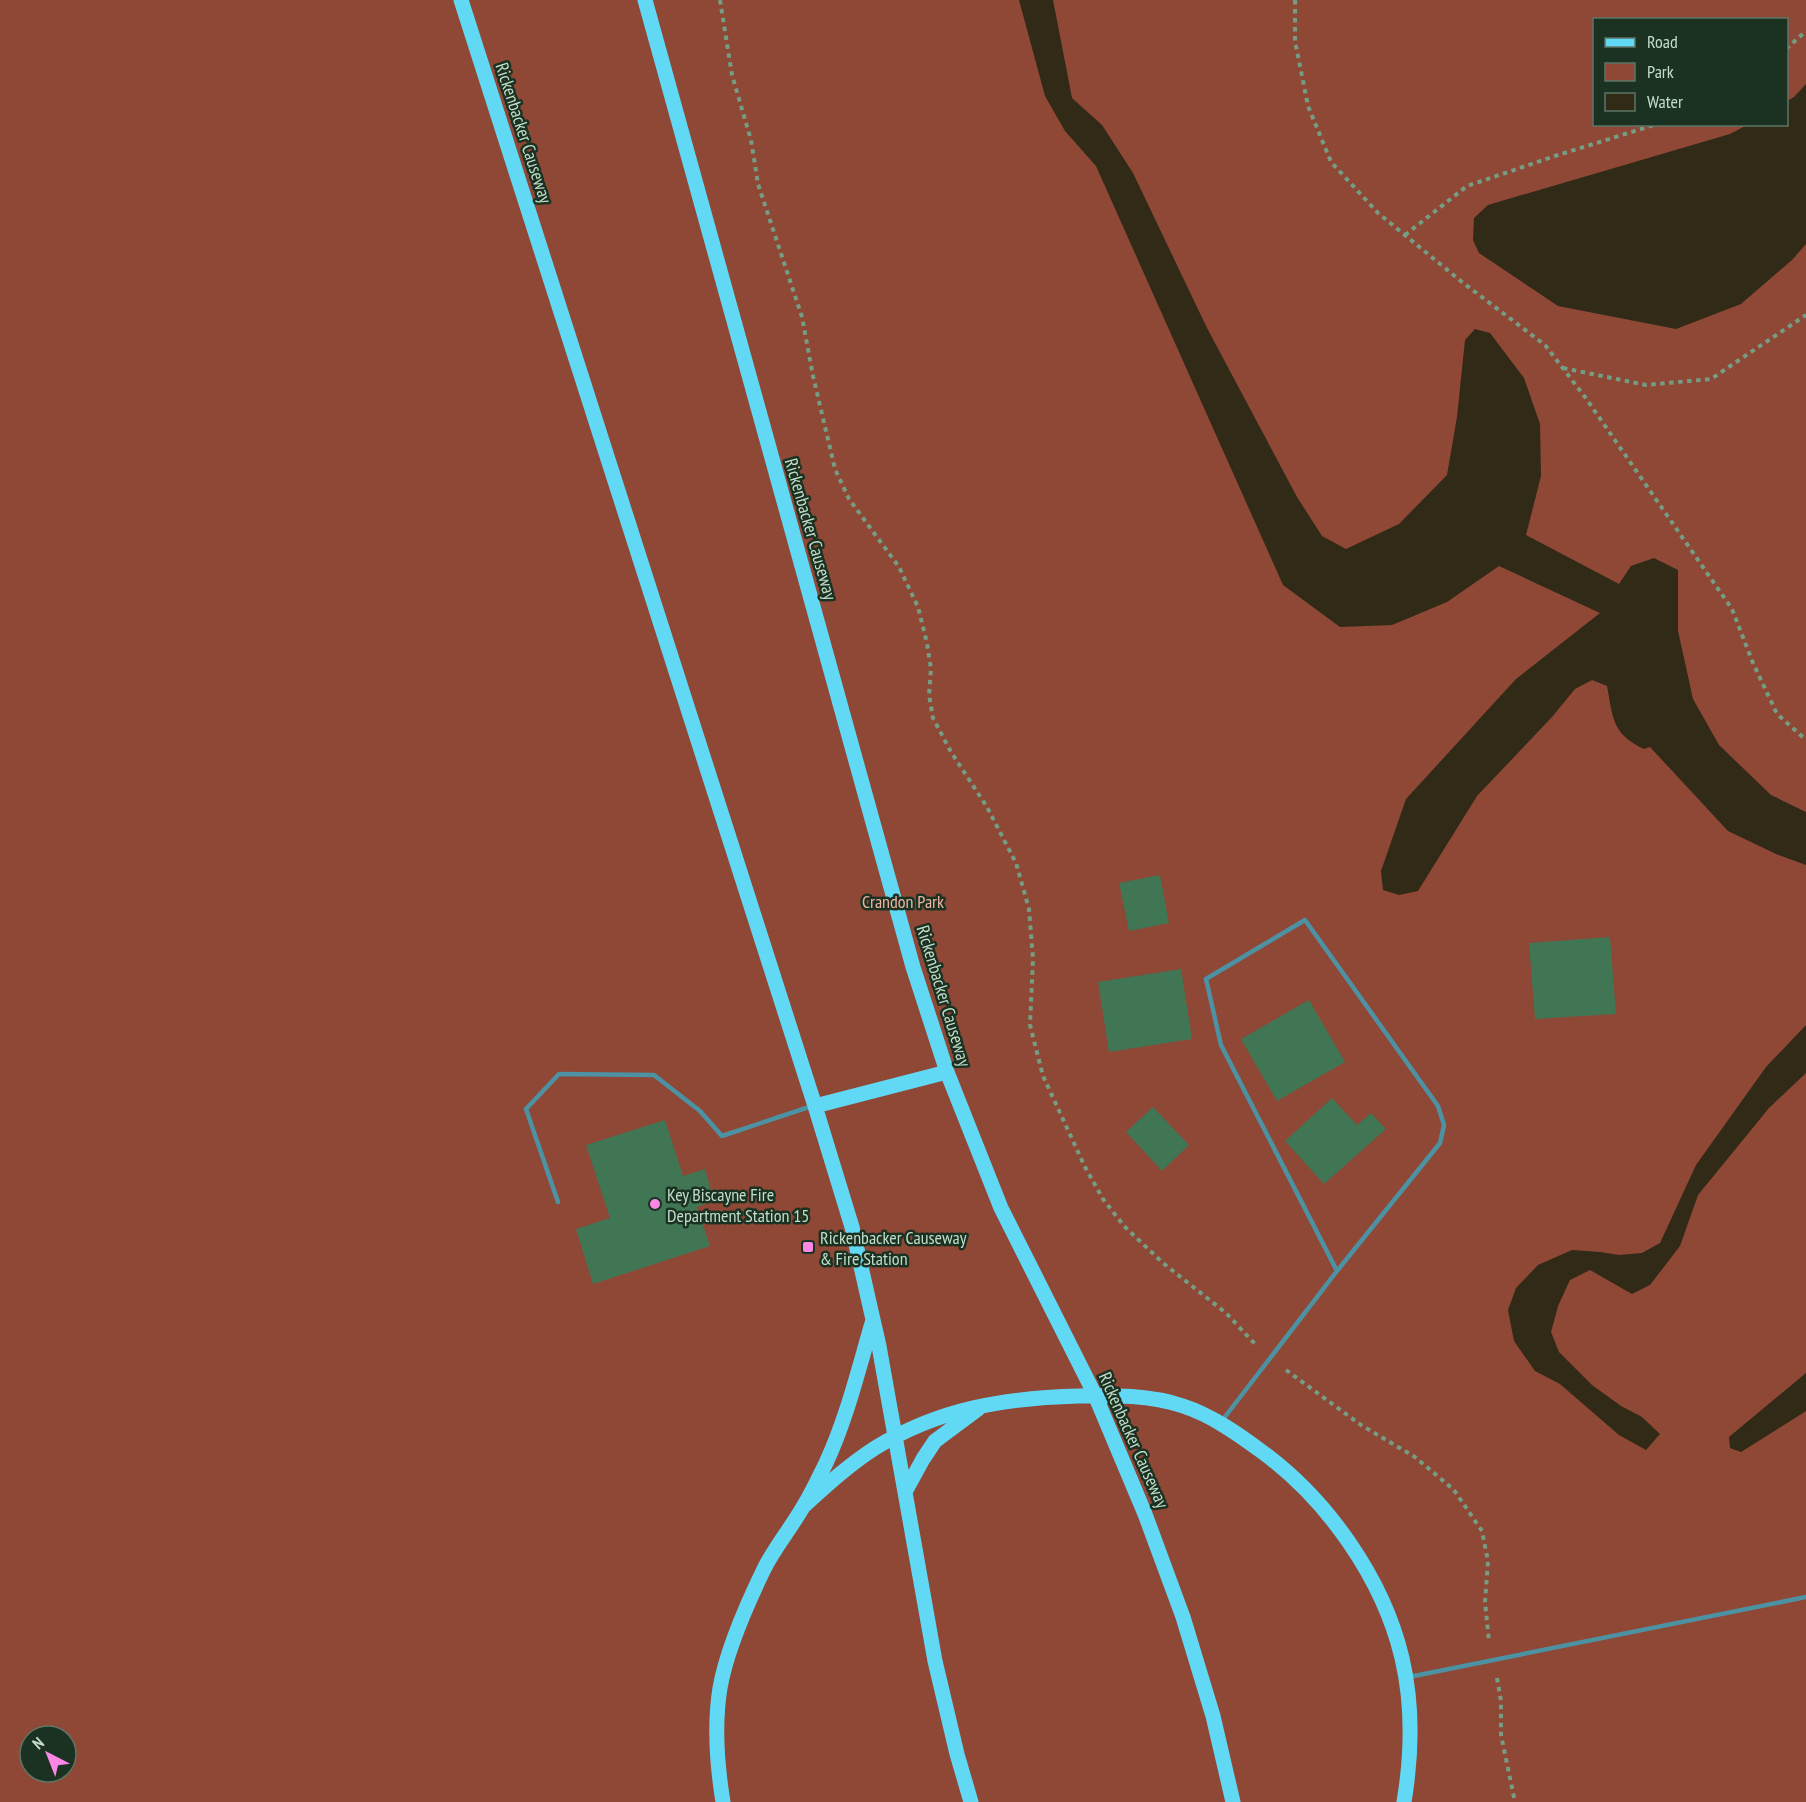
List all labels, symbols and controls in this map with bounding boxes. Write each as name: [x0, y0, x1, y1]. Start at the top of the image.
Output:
legend: [1593, 18, 1788, 126]
text: Road: [1647, 30, 1678, 53]
street label: Rickenbacker Causeway: [490, 60, 558, 206]
text: Park: [1647, 60, 1674, 83]
text: Water: [1647, 90, 1683, 113]
street label: Rickenbacker Causeway: [780, 455, 842, 603]
park label: Crandon Park: [862, 890, 944, 913]
street label: Rickenbacker Causeway: [912, 923, 976, 1070]
place label: Key Biscayne Fire Department Station 15: [667, 1183, 809, 1227]
marker: Key Biscayne Fire Department Station 15: [648, 1197, 662, 1211]
place label: Rickenbacker Causeway & Fire Station: [820, 1226, 967, 1270]
marker: Rickenbacker Causeway & Fire Station: [801, 1240, 815, 1254]
street label: Rickenbacker Causeway: [1094, 1368, 1174, 1512]
north arrow: [18, 1724, 78, 1784]
text: N: [28, 1733, 48, 1753]

